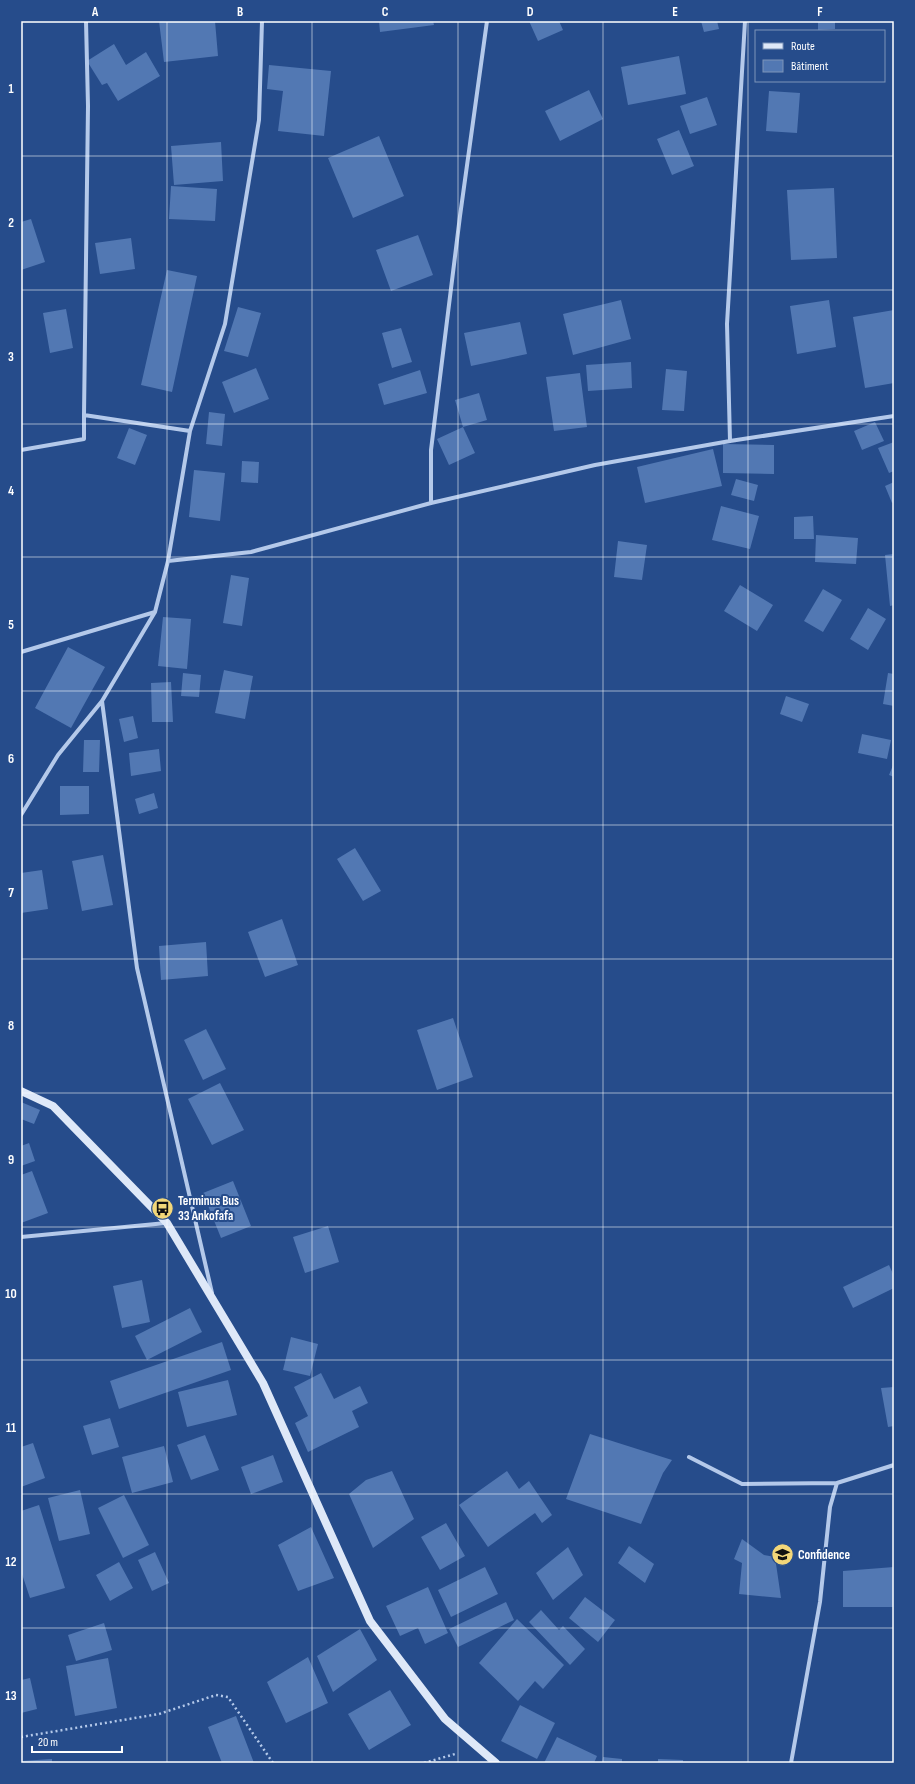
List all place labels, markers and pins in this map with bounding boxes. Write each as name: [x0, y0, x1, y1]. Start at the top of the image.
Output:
place label: Terminus Bus 33 Ankofafa: [178, 1193, 239, 1224]
bus stop icon: Terminus Bus 33 Ankofafa: [150, 1195, 176, 1221]
school or university icon: Confidence: [770, 1542, 796, 1568]
place label: Confidence: [798, 1547, 851, 1563]

